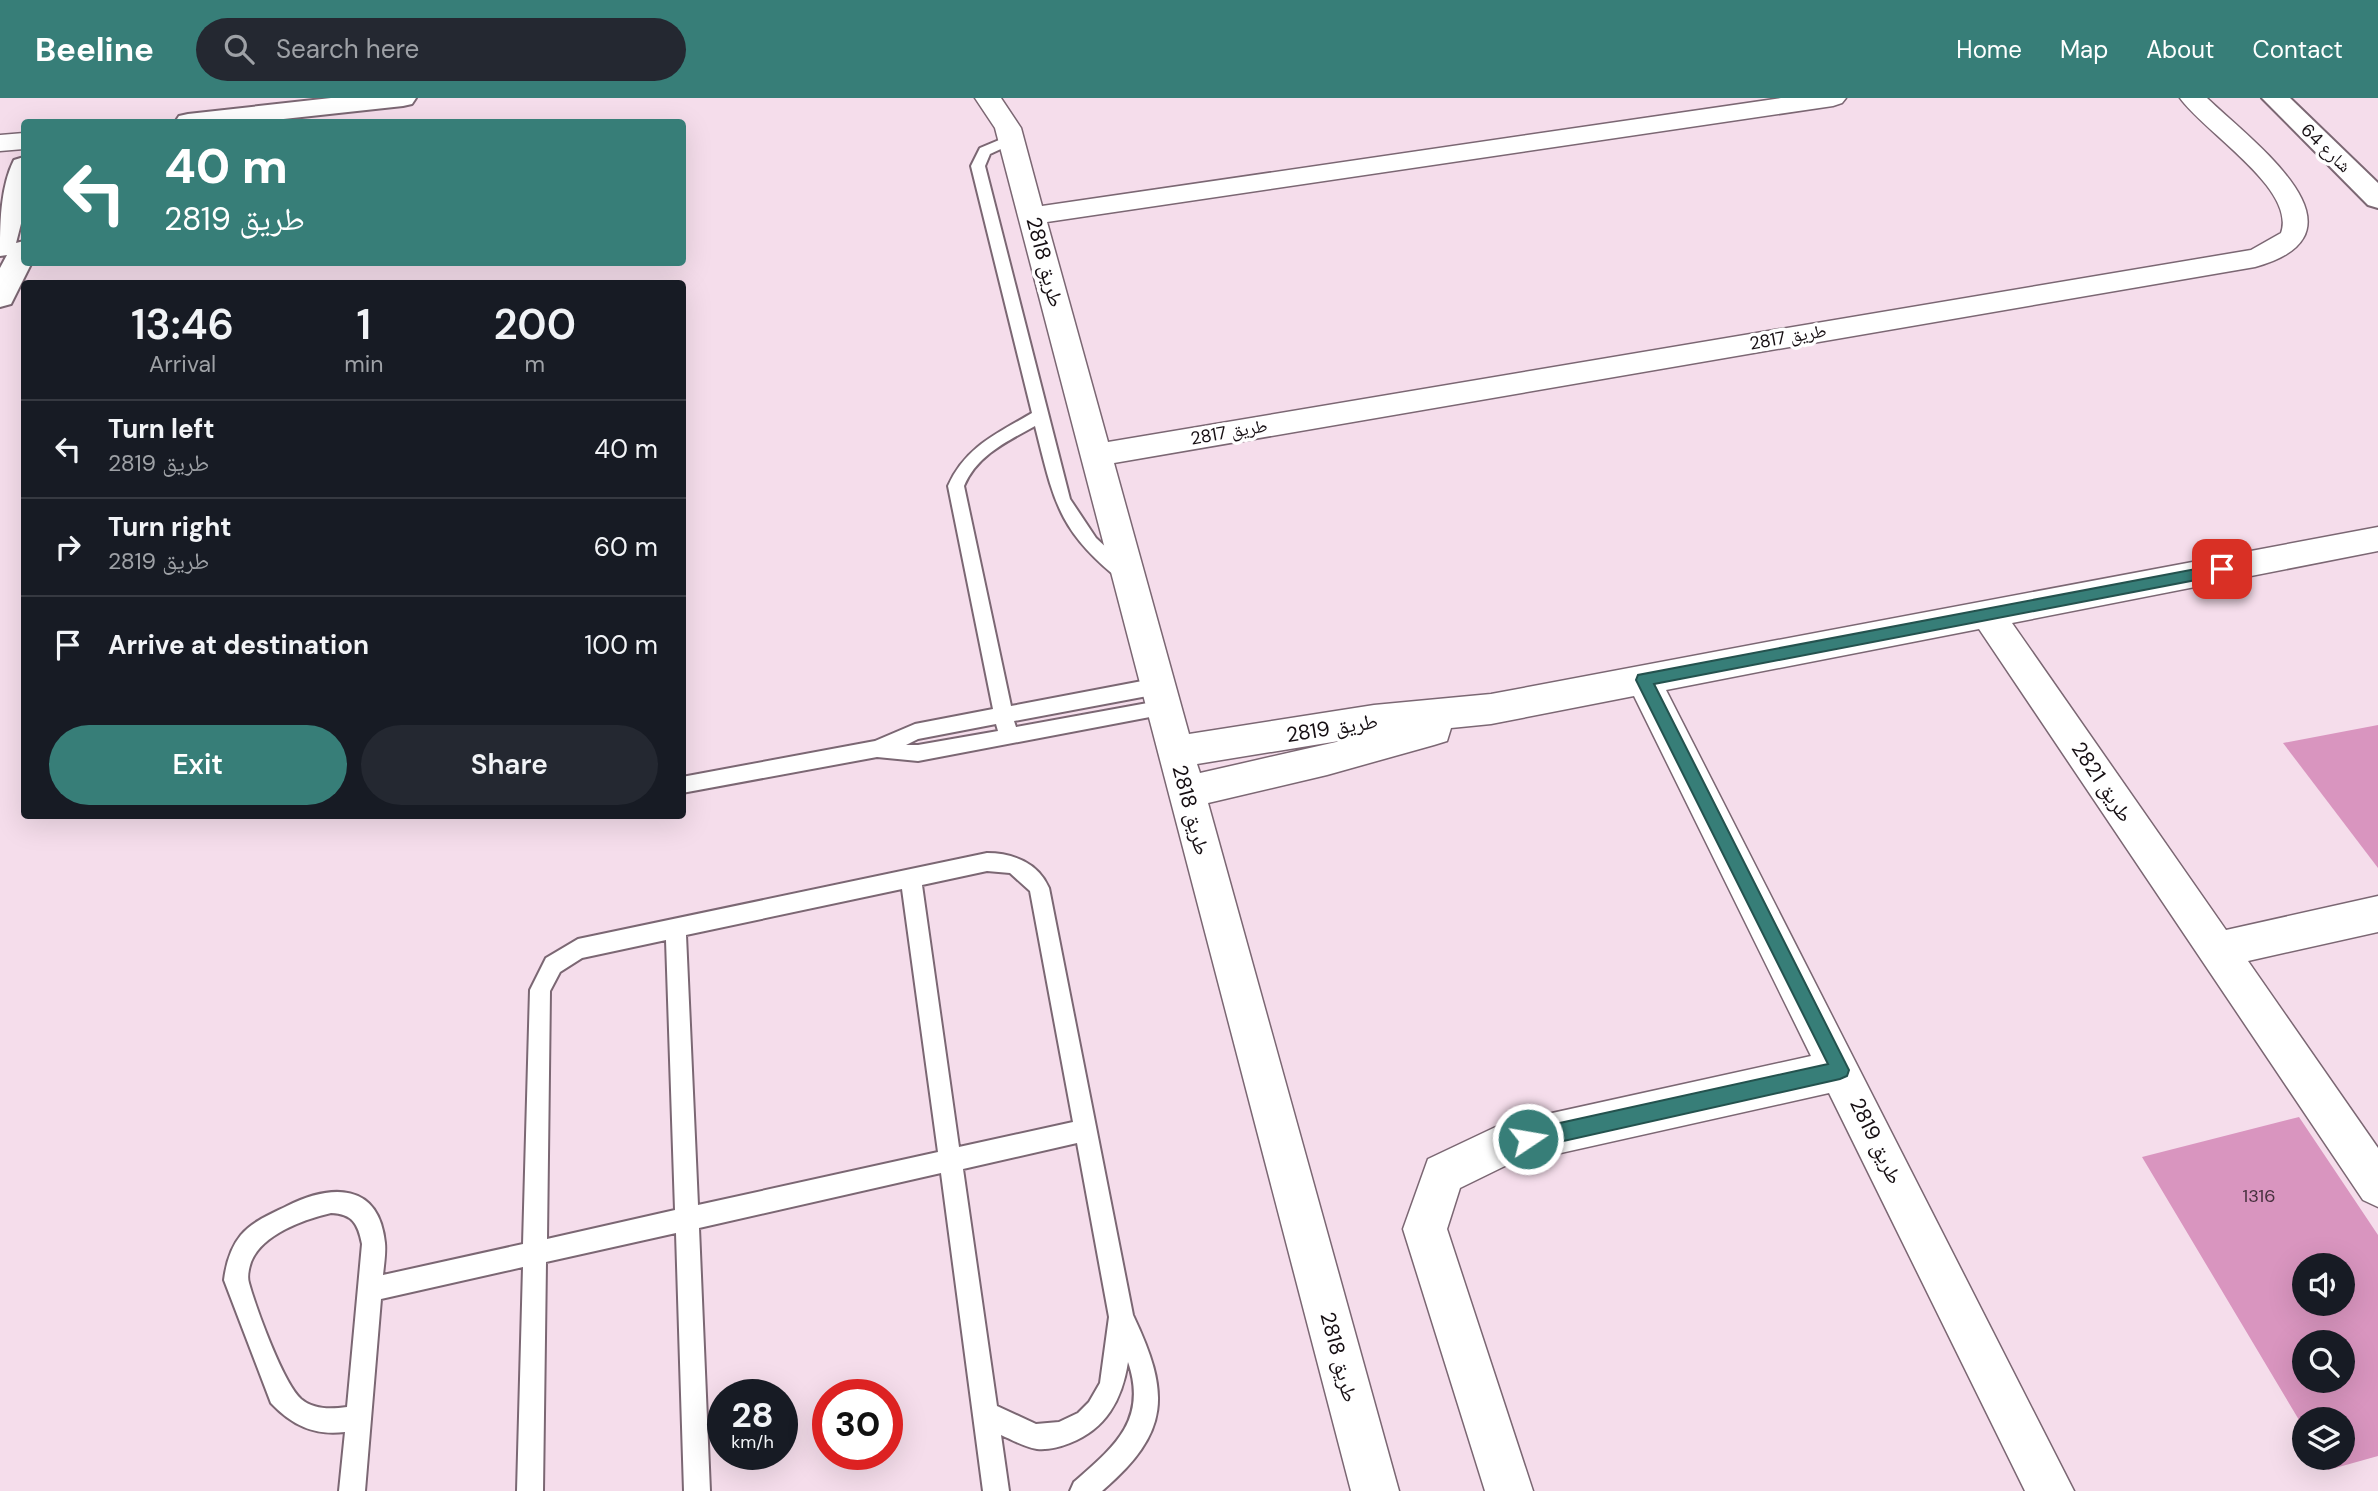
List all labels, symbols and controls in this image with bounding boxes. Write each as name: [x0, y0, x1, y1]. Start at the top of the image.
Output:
search box: [196, 18, 686, 81]
text: Beeline: [35, 28, 154, 71]
icon: search: [220, 30, 258, 68]
text: Search here: [276, 32, 419, 66]
text: Home: [1956, 34, 2022, 65]
text: Map: [2060, 34, 2108, 65]
text: About: [2146, 34, 2215, 65]
text: Contact: [2253, 34, 2343, 65]
street label: شارع 64: [2296, 118, 2356, 178]
text: 40 m: [164, 134, 288, 198]
icon: left: [49, 147, 140, 238]
text: طريق 2819: [164, 198, 305, 240]
street label: طريق 2818: [1020, 214, 1070, 310]
text: 13:46: [131, 297, 234, 352]
text: 1: [356, 297, 371, 352]
text: 200: [493, 297, 576, 352]
street label: طريق 2817: [1748, 318, 1828, 356]
text: Arrival: [149, 349, 216, 379]
text: min: [344, 349, 383, 379]
text: m: [524, 349, 545, 379]
text: Turn left: [108, 412, 215, 446]
street label: طريق 2817: [1189, 413, 1269, 451]
icon: left: [49, 430, 87, 468]
text: 40 m: [594, 432, 658, 466]
text: طريق 2819: [108, 448, 209, 478]
text: Turn right: [108, 510, 232, 544]
icon: right: [49, 528, 87, 566]
text: 60 m: [594, 530, 658, 564]
pin: [2192, 539, 2252, 599]
text: طريق 2819: [108, 546, 209, 576]
icon: arrive: [2203, 550, 2241, 588]
icon: arrive: [49, 626, 87, 664]
text: Arrive at destination: [108, 628, 369, 662]
text: 100 m: [584, 628, 658, 662]
street label: طريق 2819: [1284, 707, 1380, 749]
button: Exit: [49, 725, 347, 805]
button: Share: [361, 725, 658, 805]
street label: طريق 2821: [2065, 736, 2139, 828]
street label: طريق 2818: [1166, 762, 1216, 858]
street label: طريق 2819: [1843, 1093, 1909, 1189]
position arrow: [1491, 1102, 1565, 1176]
house number: 1316: [2243, 1184, 2275, 1208]
map controls: [2292, 1253, 2355, 1470]
button: sound: [2292, 1253, 2355, 1316]
street label: طريق 2818: [1314, 1309, 1364, 1405]
button: search: [2292, 1330, 2355, 1393]
speed limit sign: 30: [812, 1379, 903, 1470]
text: 28: [731, 1392, 774, 1438]
button: layers: [2292, 1407, 2355, 1470]
text: km/h: [731, 1430, 774, 1454]

